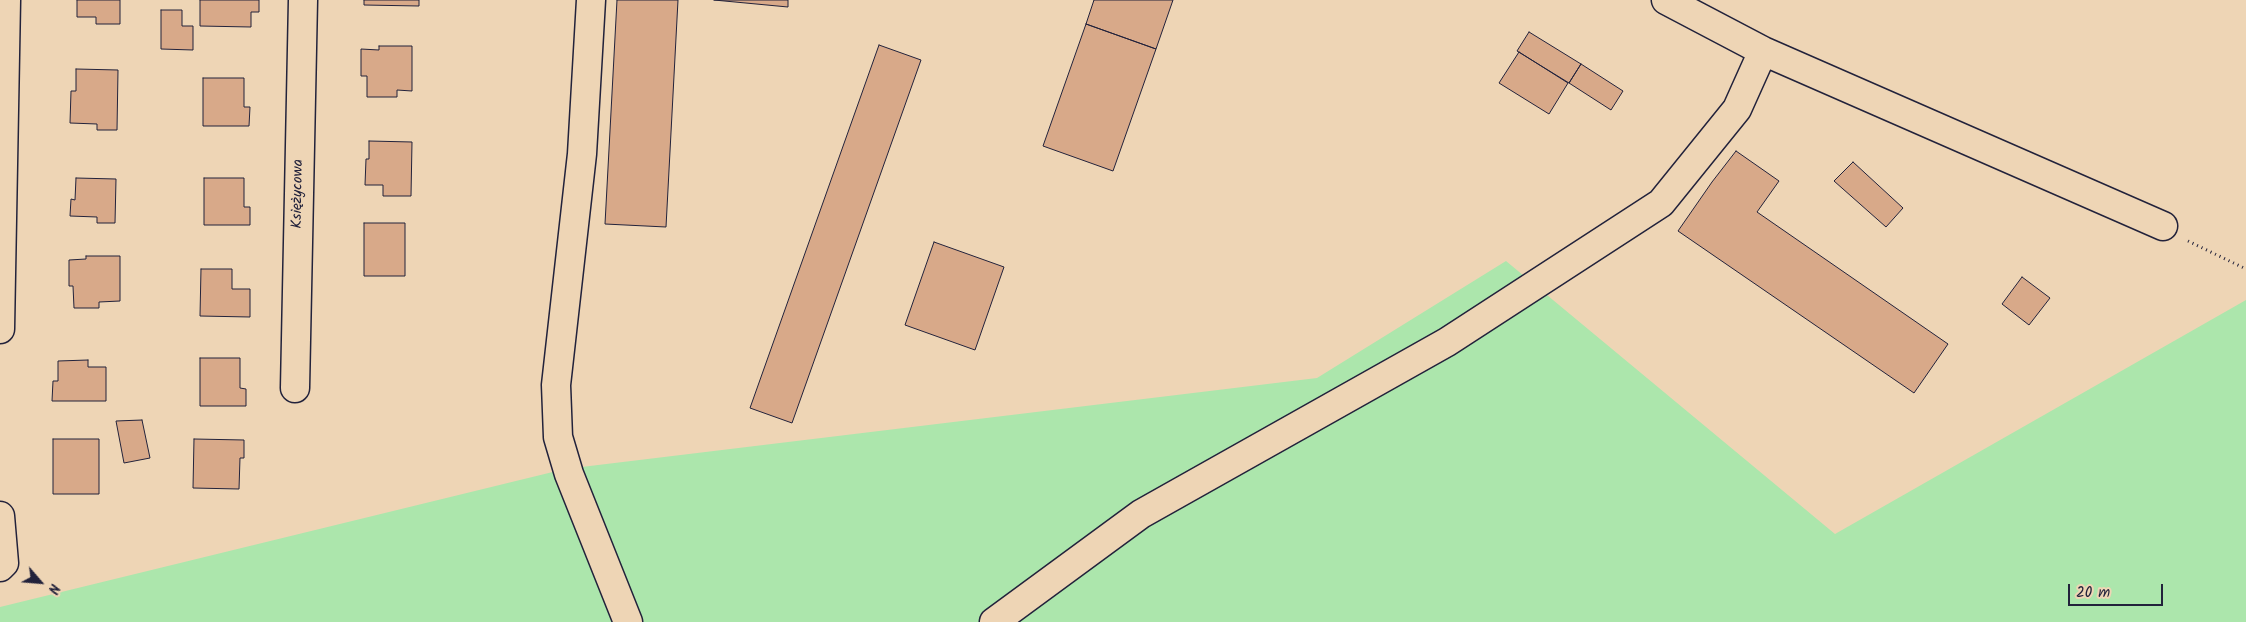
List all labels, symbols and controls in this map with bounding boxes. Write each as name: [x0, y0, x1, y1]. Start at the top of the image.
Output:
street label: Księżycowa: [289, 159, 309, 229]
north arrow: [15, 557, 65, 607]
scale bar: [2071, 574, 2166, 606]
text: N: [42, 580, 65, 598]
text: 20 m: [2076, 581, 2110, 605]

